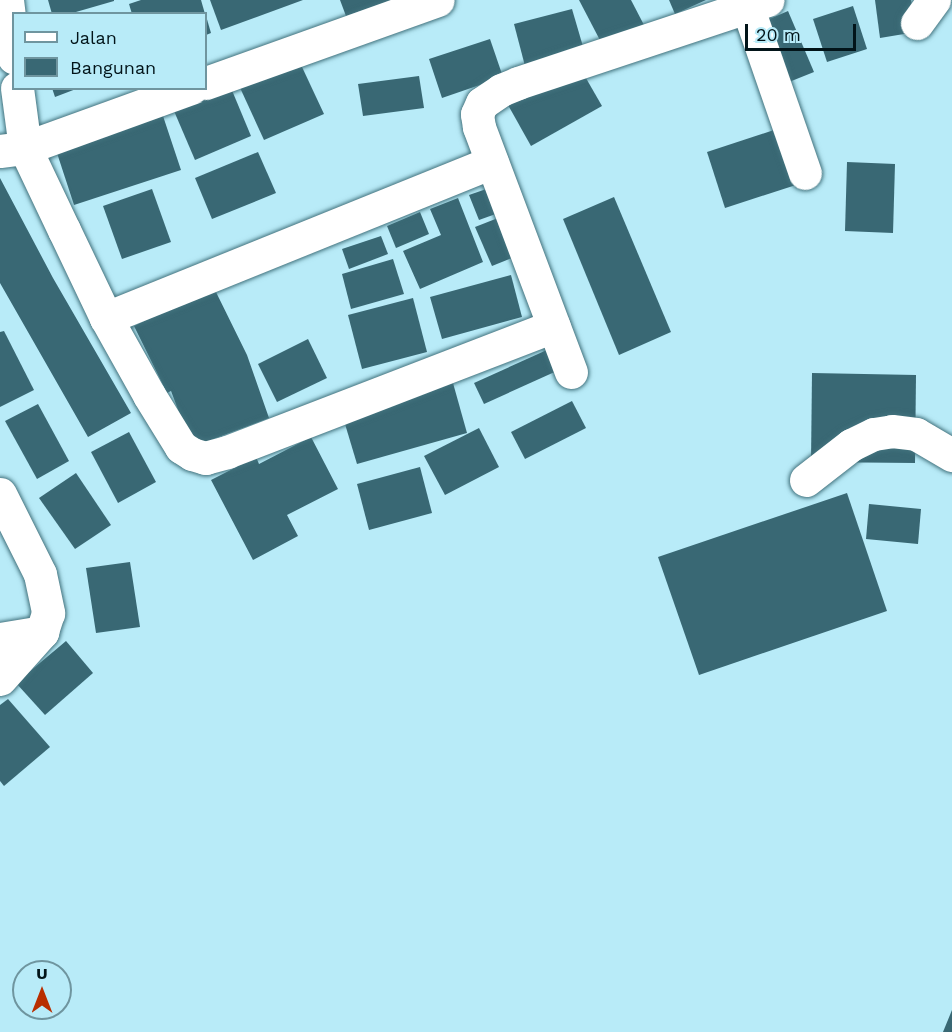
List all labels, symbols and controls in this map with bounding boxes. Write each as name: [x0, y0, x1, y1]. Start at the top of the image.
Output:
legend: [12, 12, 207, 90]
scale bar: [748, 12, 859, 50]
text: 20 m: [756, 24, 801, 45]
text: Jalan: [70, 27, 117, 48]
text: Bangunan: [70, 57, 156, 78]
north arrow: [12, 960, 72, 1020]
text: U: [36, 964, 48, 983]

